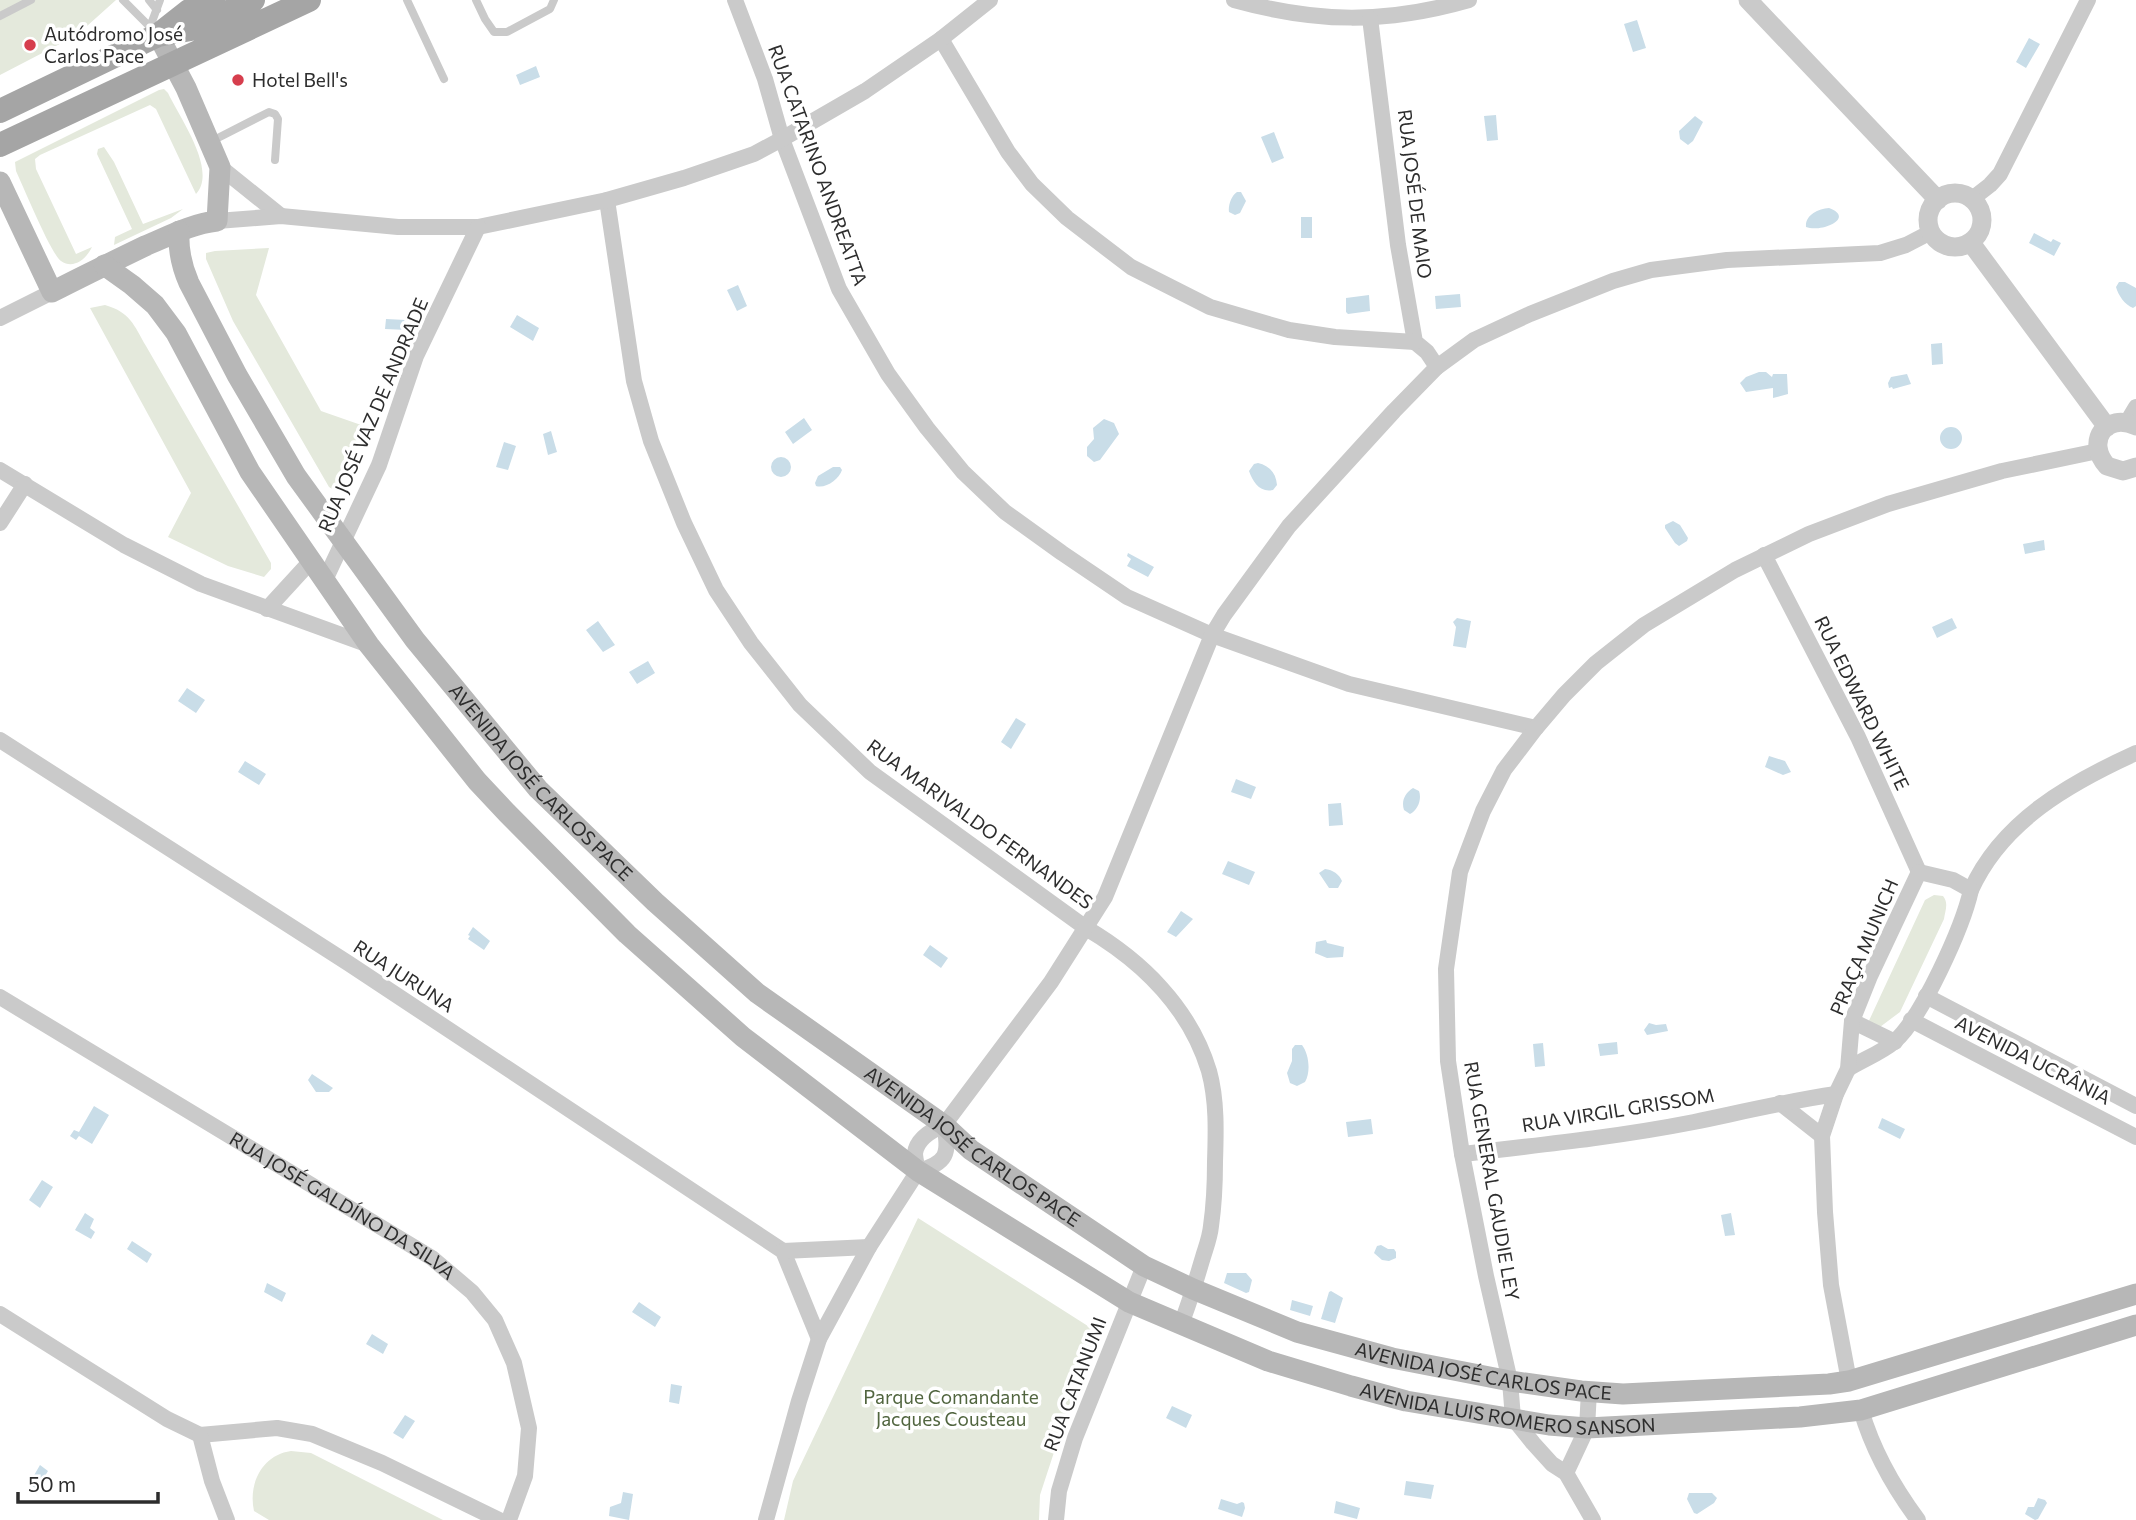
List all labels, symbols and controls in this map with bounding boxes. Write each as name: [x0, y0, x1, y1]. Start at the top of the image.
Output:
place label: Autódromo José Carlos Pace: [44, 22, 183, 67]
marker: Autódromo José Carlos Pace: [22, 37, 38, 53]
street label: RUA CATARINO ANDREATTA: [764, 41, 873, 288]
place label: Hotel Bell's: [252, 68, 348, 91]
marker: Hotel Bell's: [230, 72, 246, 88]
street label: RUA JOSÉ DE MAIO: [1394, 108, 1437, 280]
street label: RUA JOSÉ VAZ DE ANDRADE: [313, 294, 432, 535]
street label: RUA EDWARD WHITE: [1810, 612, 1915, 794]
street label: AVENIDA JOSÉ CARLOS PACE: [445, 679, 638, 885]
street label: RUA MARIVALDO FERNANDES: [863, 734, 1098, 913]
street label: PRAÇA MUNICH: [1824, 875, 1903, 1018]
street label: RUA JURUNA: [350, 934, 459, 1017]
street label: AVENIDA UCRÂNIA: [1952, 1010, 2115, 1109]
street label: RUA GENERAL GAUDIE LEY: [1460, 1059, 1525, 1302]
street label: AVENIDA JOSÉ CARLOS PACE: [860, 1061, 1085, 1231]
street label: RUA VIRGIL GRISSOM: [1520, 1083, 1716, 1136]
street label: RUA JOSÉ GALDÍNO DA SILVA: [226, 1127, 460, 1284]
street label: RUA CATANUMI: [1038, 1313, 1111, 1454]
street label: AVENIDA JOSÉ CARLOS PACE: [1353, 1336, 1613, 1404]
street label: AVENIDA LUIS ROMERO SANSON: [1357, 1377, 1656, 1439]
park label: Parque Comandante Jacques Cousteau: [863, 1385, 1039, 1430]
scale bar: [18, 1460, 158, 1504]
text: 50 m: [28, 1471, 76, 1496]

